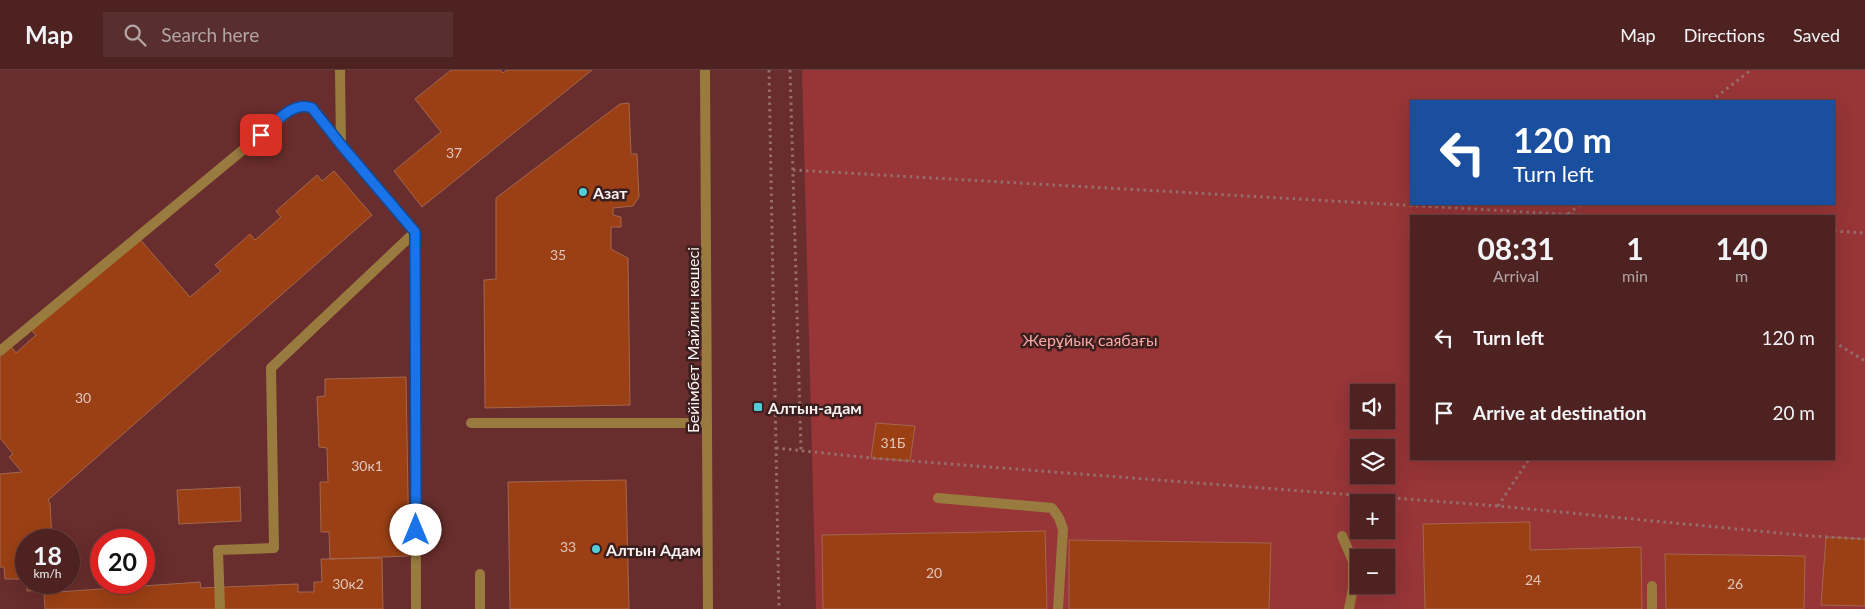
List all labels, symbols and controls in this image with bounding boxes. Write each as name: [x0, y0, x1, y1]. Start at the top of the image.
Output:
search box: [103, 12, 453, 57]
text: Map: [25, 20, 73, 49]
icon: search: [121, 21, 149, 49]
text: Search here: [161, 23, 259, 46]
text: Map: [1620, 24, 1656, 46]
text: Directions: [1684, 24, 1765, 46]
text: Saved: [1793, 24, 1840, 46]
pin: [240, 114, 282, 156]
text: 120 m: [1513, 118, 1612, 160]
icon: left: [1430, 120, 1495, 185]
icon: arrive: [247, 121, 275, 149]
house number: 37: [446, 144, 462, 161]
text: Turn left: [1513, 160, 1594, 187]
place label: Азат: [592, 183, 628, 202]
marker: Азат: [577, 186, 589, 198]
text: 08:31: [1477, 230, 1555, 266]
text: 1: [1626, 230, 1644, 266]
text: 140: [1715, 230, 1768, 266]
house number: 35: [550, 246, 566, 263]
street label: Бейімбет Майлин көшесі: [683, 247, 702, 433]
text: Arrival: [1493, 266, 1539, 285]
text: min: [1622, 266, 1648, 285]
text: m: [1735, 266, 1748, 285]
icon: left: [1430, 324, 1458, 352]
text: Turn left: [1473, 326, 1544, 349]
text: 120 m: [1761, 326, 1815, 349]
park label: Жерұйық саябағы: [1022, 330, 1158, 349]
map controls: [1350, 384, 1395, 594]
button: sound: [1350, 384, 1395, 429]
house number: 30: [75, 389, 91, 406]
place label: Алтын-адам: [767, 398, 862, 417]
icon: arrive: [1430, 399, 1458, 427]
marker: Алтын-адам: [752, 401, 764, 413]
text: Arrive at destination: [1473, 401, 1646, 424]
text: 20 m: [1772, 401, 1815, 424]
house number: 31Б: [881, 434, 906, 451]
button: layers: [1350, 439, 1395, 484]
house number: 30к1: [351, 457, 383, 474]
button: +: [1350, 494, 1395, 539]
position arrow: [389, 503, 441, 555]
speed limit sign: 20: [90, 529, 155, 594]
house number: 33: [560, 538, 576, 555]
text: 18: [33, 540, 62, 570]
place label: Алтын Адам: [605, 540, 701, 559]
marker: Алтын Адам: [590, 543, 602, 555]
button: −: [1350, 549, 1395, 594]
house number: 20: [926, 564, 942, 581]
text: km/h: [33, 566, 62, 581]
house number: 24: [1525, 571, 1541, 588]
house number: 30к2: [332, 575, 364, 592]
house number: 26: [1727, 575, 1743, 592]

